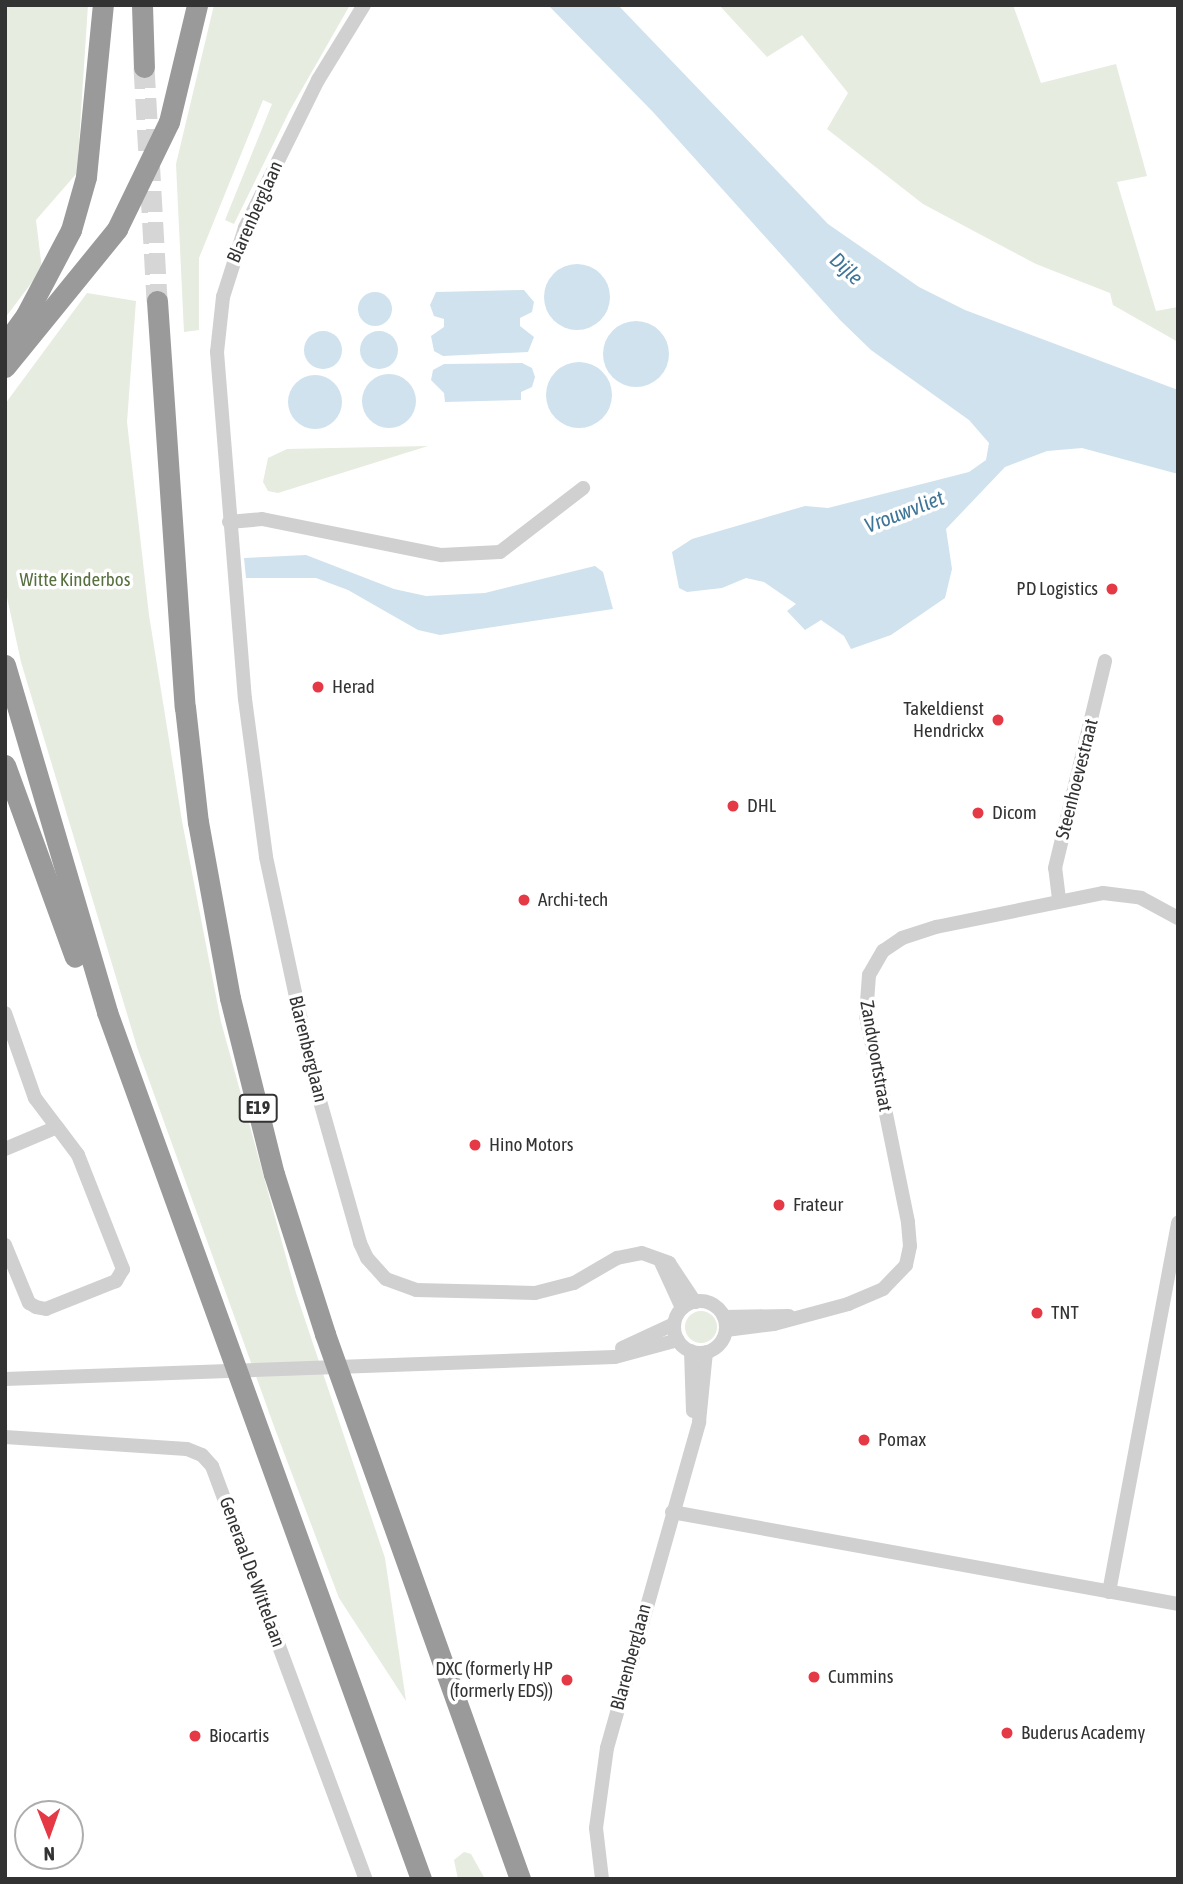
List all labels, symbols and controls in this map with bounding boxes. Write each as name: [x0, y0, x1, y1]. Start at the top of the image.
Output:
street label: Blarenberglaan: [222, 158, 288, 266]
water label: Dijle: [825, 246, 869, 290]
water label: Vrouwvliet: [861, 484, 947, 538]
park label: Witte Kinderbos: [20, 569, 130, 591]
place label: PD Logistics: [1016, 578, 1098, 600]
marker: PD Logistics: [1104, 581, 1120, 597]
place label: Herad: [332, 676, 375, 698]
marker: Herad: [310, 679, 326, 695]
place label: Takeldienst Hendrickx: [903, 698, 984, 742]
marker: Takeldienst Hendrickx: [990, 712, 1006, 728]
street label: Steenhoevestraat: [1051, 717, 1103, 841]
place label: DHL: [747, 795, 776, 817]
marker: DHL: [725, 798, 741, 814]
place label: Dicom: [992, 802, 1037, 824]
marker: Dicom: [970, 805, 986, 821]
place label: Archi-tech: [538, 889, 608, 911]
marker: Archi-tech: [516, 892, 532, 908]
street label: Blarenberglaan: [284, 993, 332, 1105]
street label: Zandvoortstraat: [855, 999, 897, 1113]
road number: E19: [237, 1093, 279, 1122]
place label: Hino Motors: [489, 1134, 573, 1156]
marker: Hino Motors: [467, 1137, 483, 1153]
place label: Frateur: [793, 1194, 843, 1216]
marker: Frateur: [771, 1197, 787, 1213]
place label: TNT: [1051, 1302, 1079, 1324]
marker: TNT: [1029, 1305, 1045, 1321]
place label: Pomax: [878, 1429, 926, 1451]
marker: Pomax: [856, 1432, 872, 1448]
street label: Generaal De Wittelaan: [214, 1494, 290, 1650]
street label: Blarenberglaan: [606, 1601, 656, 1713]
place label: DXC (formerly HP (formerly EDS)): [435, 1658, 553, 1702]
place label: Cummins: [828, 1666, 893, 1688]
marker: Cummins: [806, 1669, 822, 1685]
marker: DXC (formerly HP (formerly EDS)): [559, 1672, 575, 1688]
place label: Buderus Academy: [1021, 1722, 1145, 1744]
place label: Biocartis: [209, 1725, 269, 1747]
marker: Buderus Academy: [999, 1725, 1015, 1741]
marker: Biocartis: [187, 1728, 203, 1744]
north arrow: [14, 1800, 84, 1870]
text: N: [44, 1843, 55, 1865]

